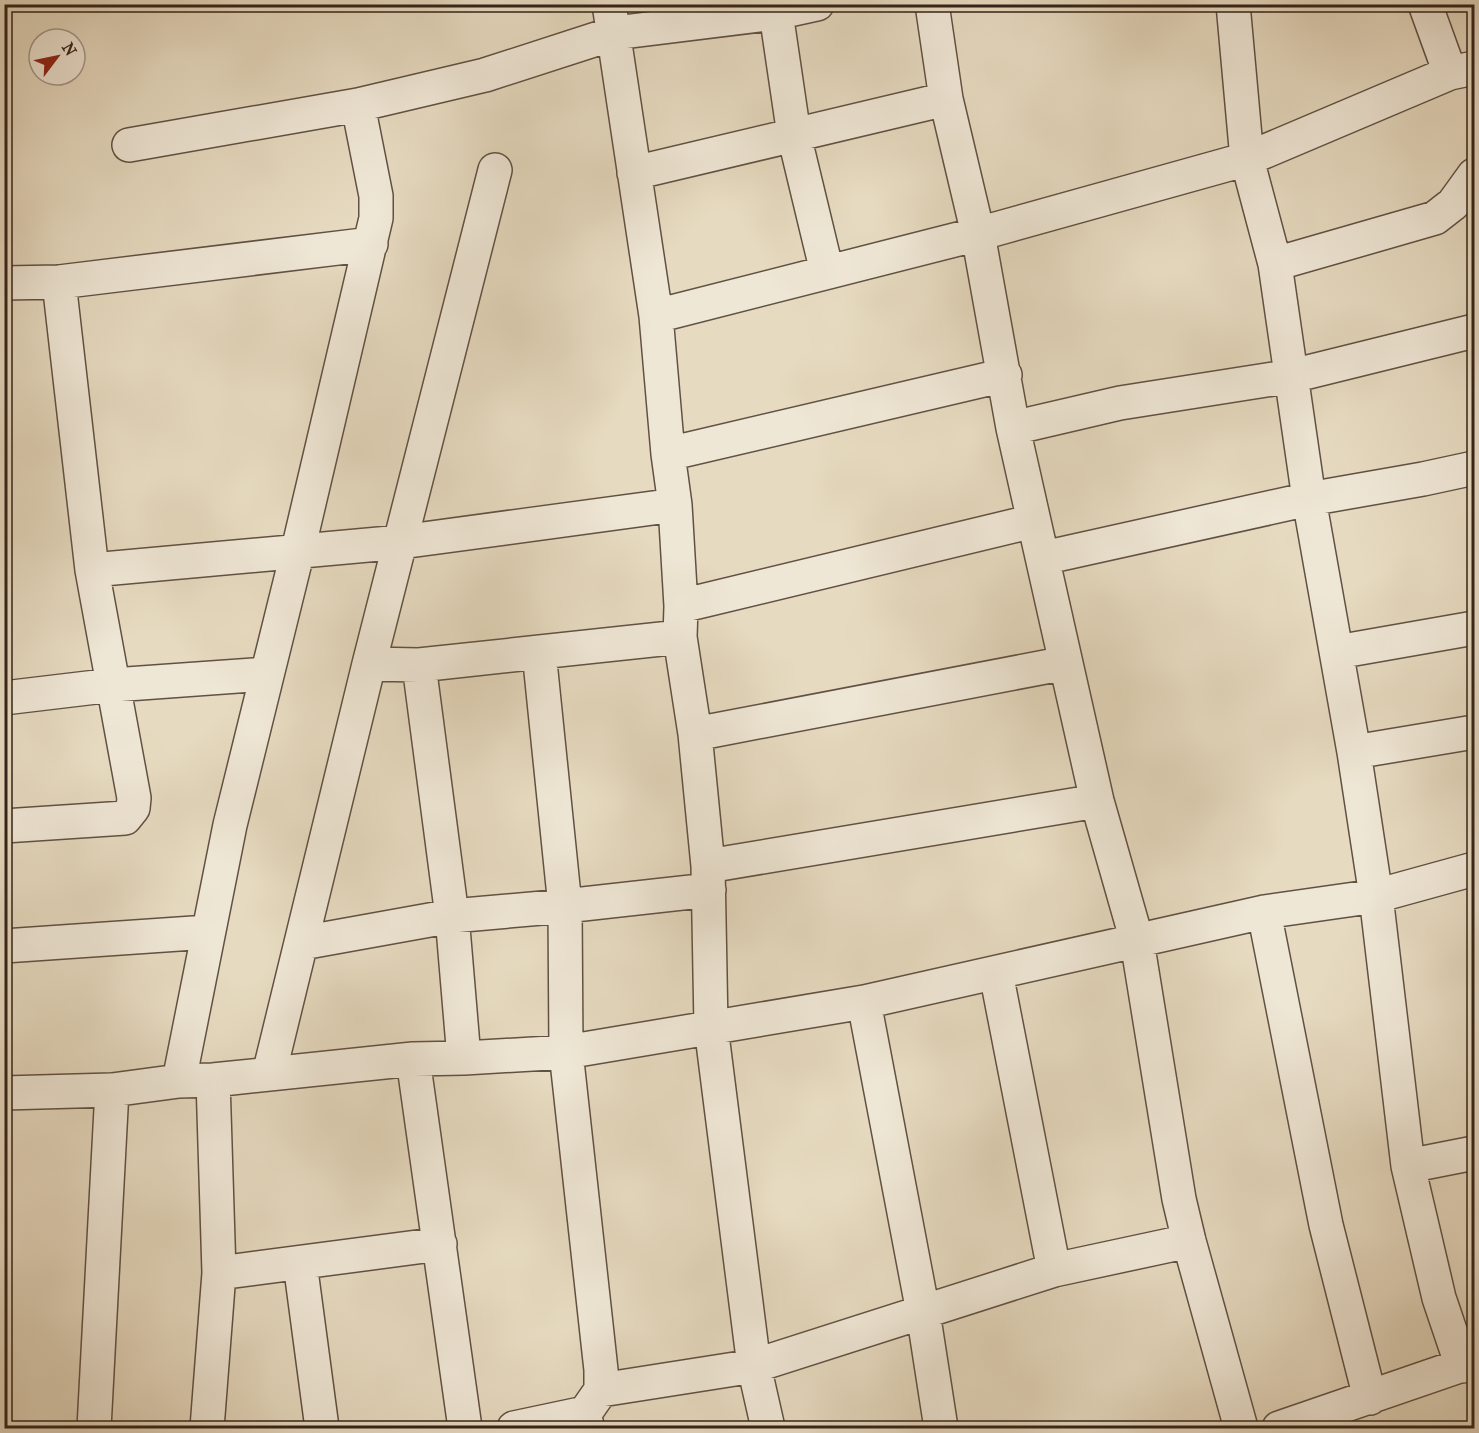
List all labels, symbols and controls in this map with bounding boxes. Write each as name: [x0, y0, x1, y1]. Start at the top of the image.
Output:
north arrow: [27, 27, 87, 87]
text: N: [58, 39, 81, 60]

